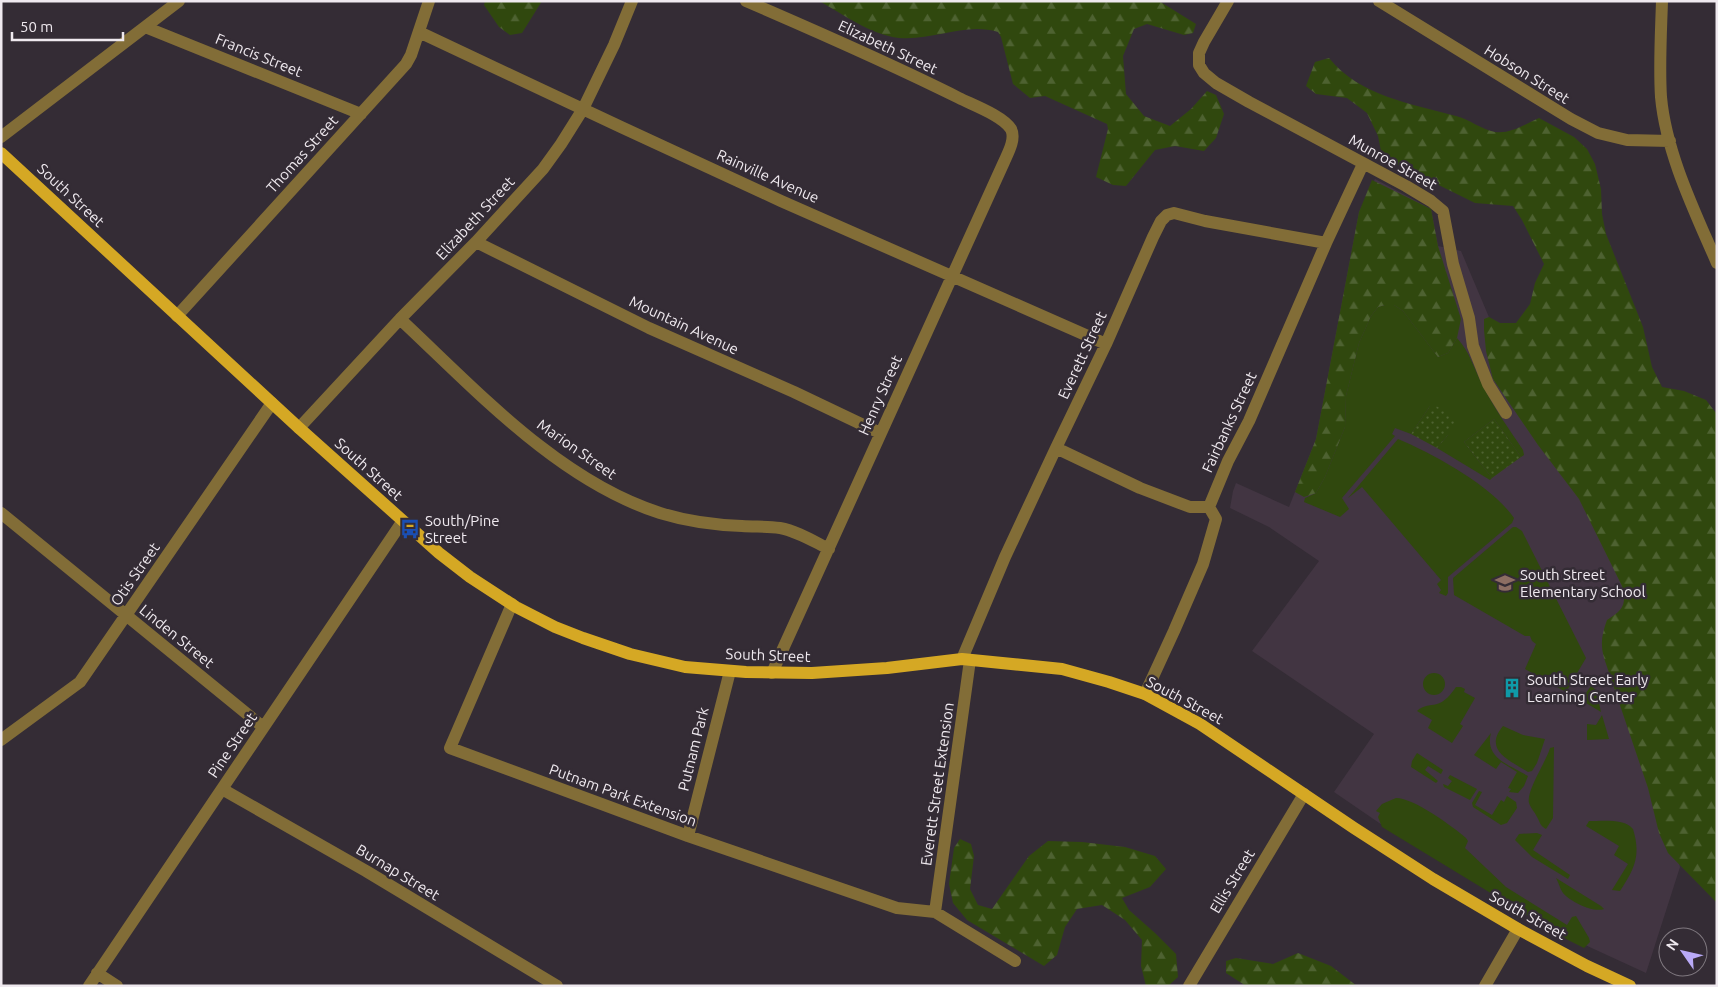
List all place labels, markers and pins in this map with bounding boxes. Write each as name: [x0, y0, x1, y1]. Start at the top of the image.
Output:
place label: South/Pine Street: [425, 512, 500, 546]
bus stop icon: South/Pine Street: [399, 518, 421, 540]
place label: South Street Elementary School: [1520, 566, 1646, 600]
school or university icon: South Street Elementary School: [1494, 572, 1516, 594]
place label: South Street Early Learning Center: [1527, 671, 1648, 705]
building icon: South Street Early Learning Center: [1501, 677, 1523, 699]

